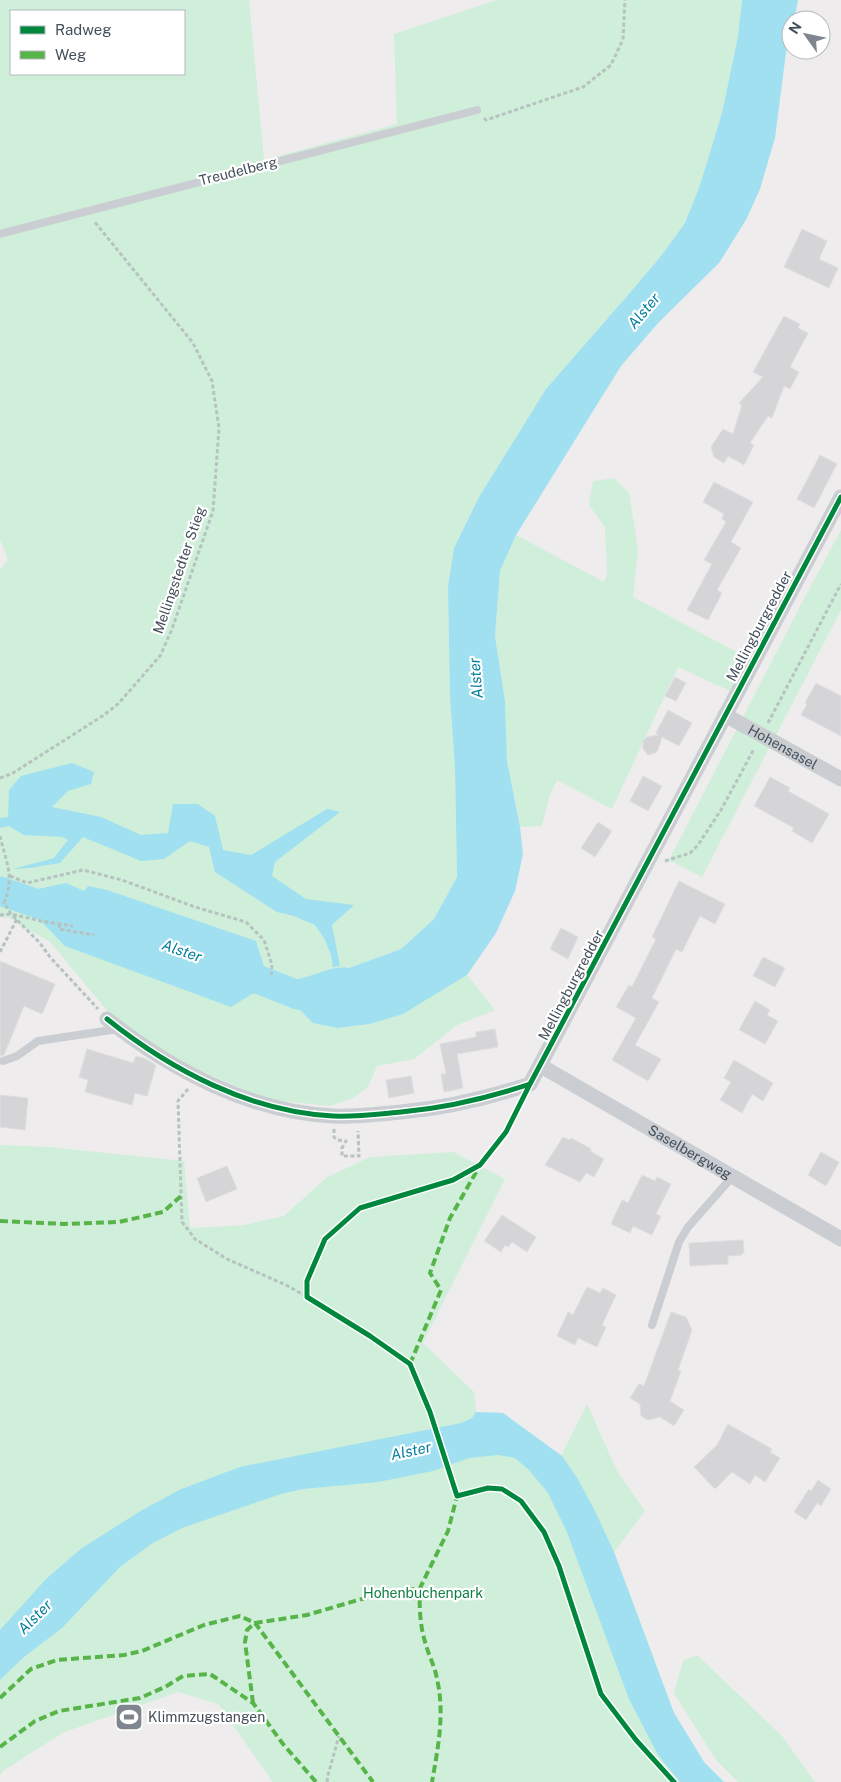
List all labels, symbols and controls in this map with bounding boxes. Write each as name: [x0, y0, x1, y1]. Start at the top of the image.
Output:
legend: [10, 10, 185, 75]
north arrow: [781, 10, 831, 60]
text: N: [785, 19, 805, 37]
text: Radweg: [55, 21, 112, 38]
text: Weg: [55, 46, 86, 63]
street label: Treudelberg: [197, 154, 279, 188]
water label: Alster: [624, 289, 663, 332]
street label: Mellingstedter Stieg: [150, 504, 208, 636]
street label: Mellingburgredder: [723, 568, 795, 684]
water label: Alster: [465, 657, 486, 699]
street label: Hohensasel: [745, 721, 820, 772]
street label: Mellingburgredder: [535, 927, 607, 1043]
water label: Alster: [160, 936, 205, 965]
street label: Saselbergweg: [645, 1122, 735, 1182]
water label: Alster: [389, 1438, 433, 1463]
park label: Hohenbuchenpark: [363, 1585, 483, 1601]
water label: Alster: [14, 1596, 55, 1637]
sports icon: Klimmzugstangen: [114, 1702, 144, 1732]
place label: Klimmzugstangen: [148, 1709, 265, 1725]

